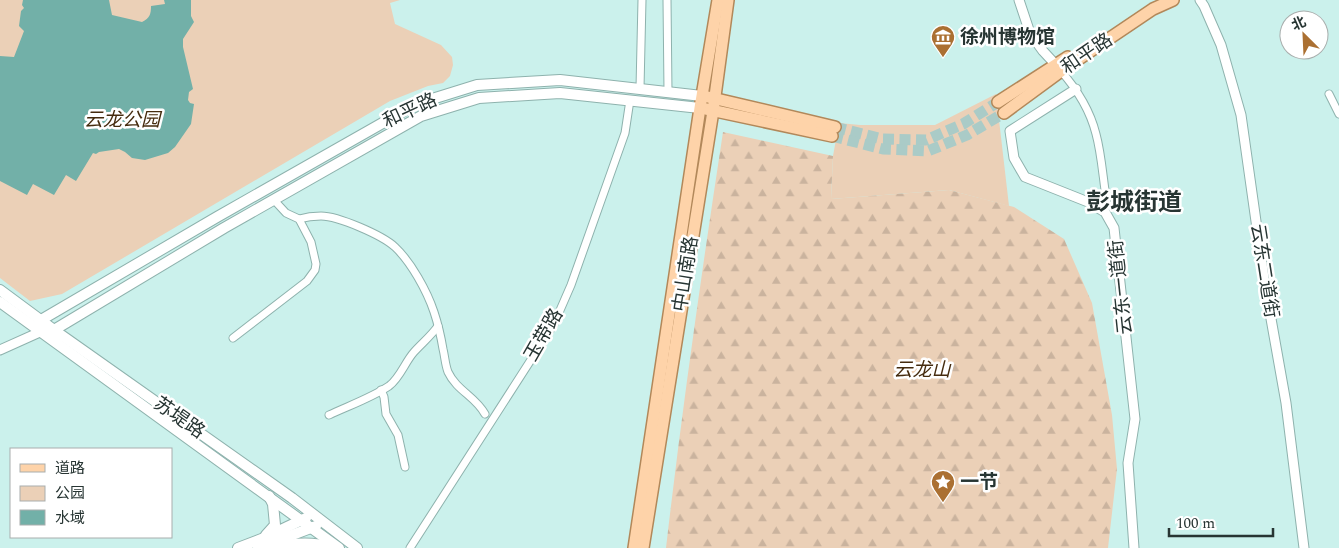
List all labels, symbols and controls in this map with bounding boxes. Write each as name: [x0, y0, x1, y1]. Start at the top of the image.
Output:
north arrow: [1279, 10, 1329, 60]
text: 北: [1288, 11, 1310, 36]
place label: 徐州博物馆: [960, 23, 1055, 52]
museum icon: 徐州博物馆: [930, 24, 956, 58]
street label: 和平路: [1055, 26, 1119, 82]
street label: 和平路: [378, 86, 442, 136]
park label: 云龙公园: [84, 106, 163, 135]
district label: 彭城街道: [1086, 185, 1182, 221]
street label: 云东二道街: [1242, 222, 1286, 320]
street label: 中山南路: [666, 234, 706, 314]
street label: 云东一道街: [1102, 238, 1140, 336]
street label: 玉带路: [517, 303, 571, 367]
park label: 云龙山: [893, 356, 951, 385]
street label: 苏堤路: [147, 390, 211, 446]
legend: [10, 448, 172, 538]
text: 道路: [55, 457, 85, 480]
place label: 一节: [960, 468, 998, 497]
place icon: 一节: [930, 469, 956, 503]
text: 公园: [55, 482, 85, 505]
scale bar: [1169, 506, 1273, 538]
text: 水域: [55, 507, 85, 530]
text: 100 m: [1176, 512, 1215, 535]

